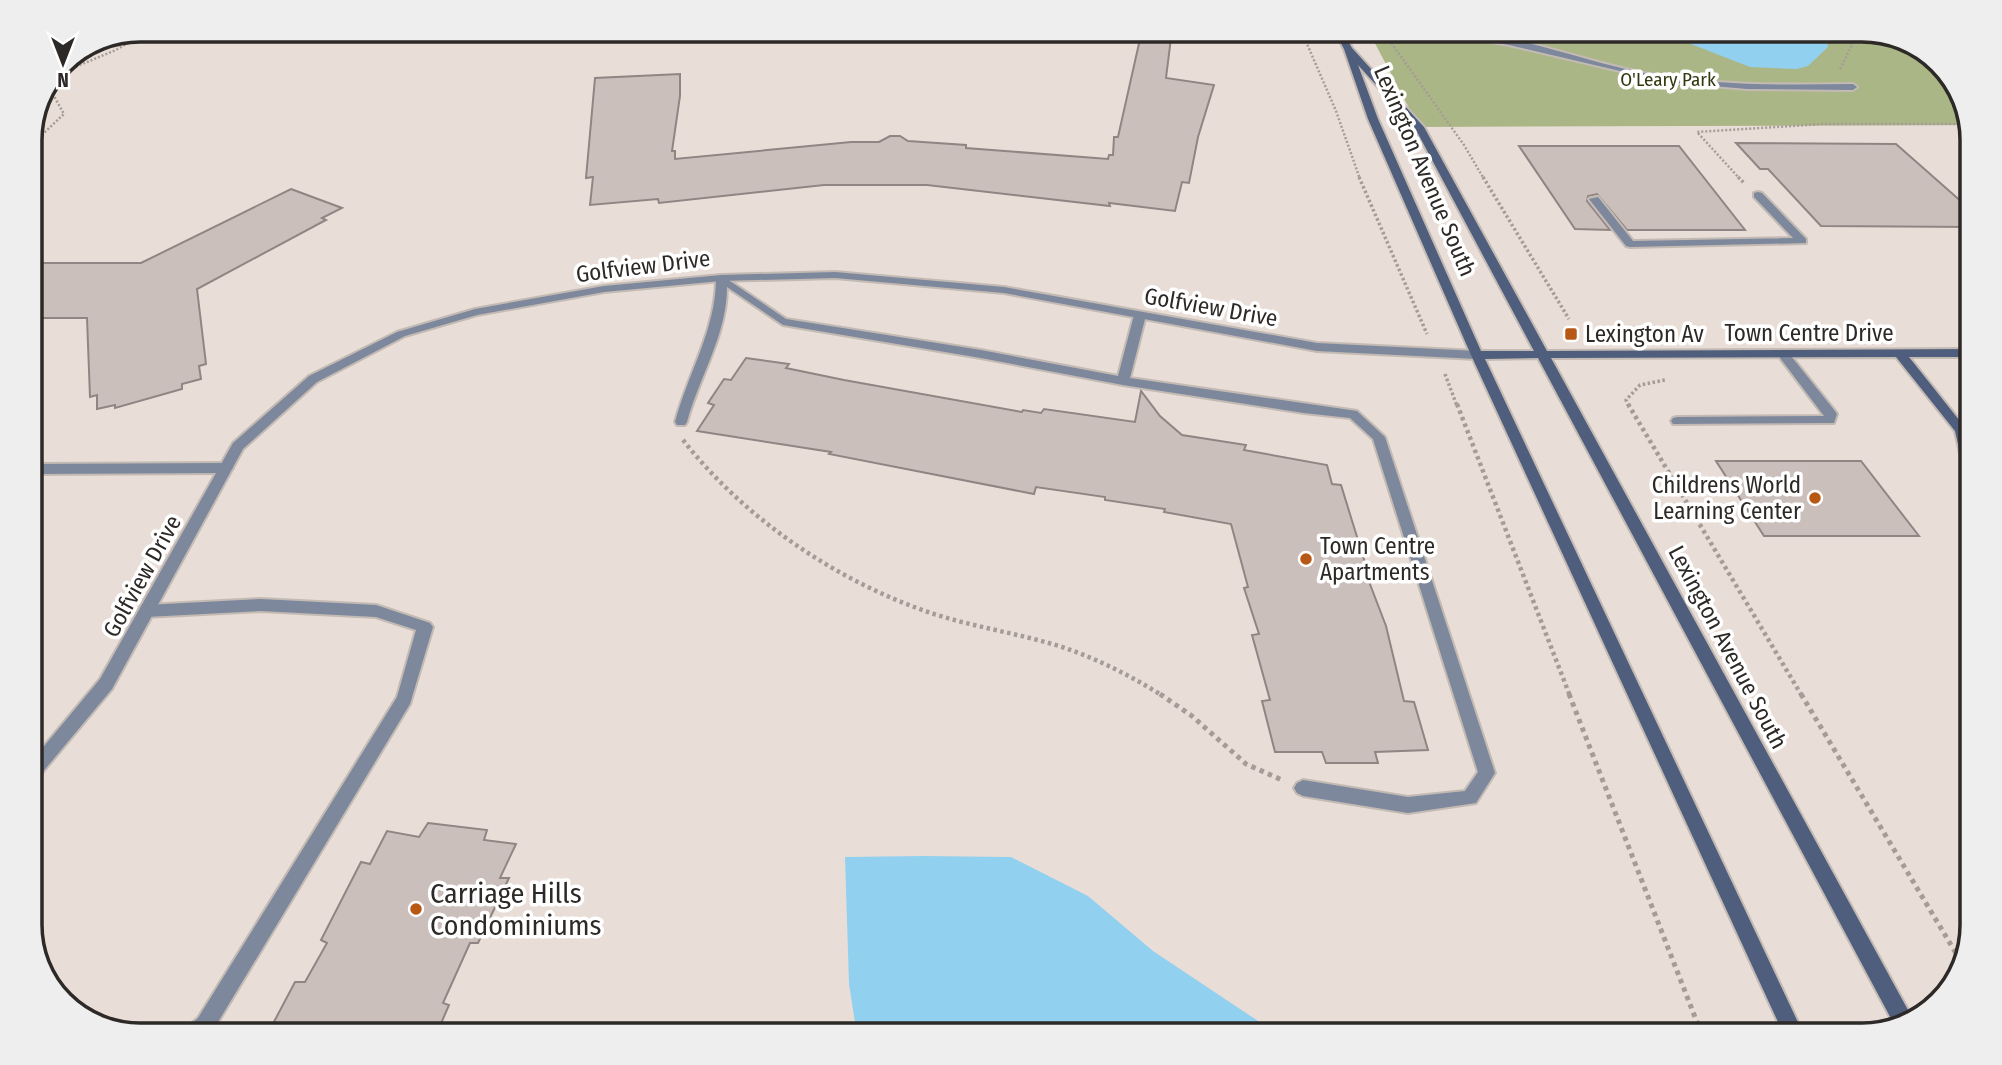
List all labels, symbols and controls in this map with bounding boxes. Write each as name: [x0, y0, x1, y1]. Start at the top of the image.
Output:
north arrow: [28, 28, 98, 98]
street label: Lexington Avenue South: [1368, 61, 1482, 281]
text: N: [57, 68, 69, 91]
park label: O'Leary Park: [1620, 68, 1716, 91]
street label: Golfview Drive: [574, 244, 712, 288]
street label: Golfview Drive: [1142, 281, 1280, 333]
street label: Town Centre Drive: [1724, 319, 1894, 347]
place label: Lexington Av: [1585, 320, 1705, 348]
marker: Lexington Av: [1563, 326, 1579, 342]
place label: Childrens World Learning Center: [1652, 471, 1801, 525]
marker: Childrens World Learning Center: [1807, 490, 1823, 506]
street label: Golfview Drive: [97, 510, 187, 642]
place label: Town Centre Apartments: [1320, 532, 1435, 586]
street label: Lexington Avenue South: [1663, 541, 1793, 753]
marker: Town Centre Apartments: [1298, 551, 1314, 567]
place label: Carriage Hills Condominiums: [430, 877, 601, 942]
marker: Carriage Hills Condominiums: [408, 901, 424, 917]

